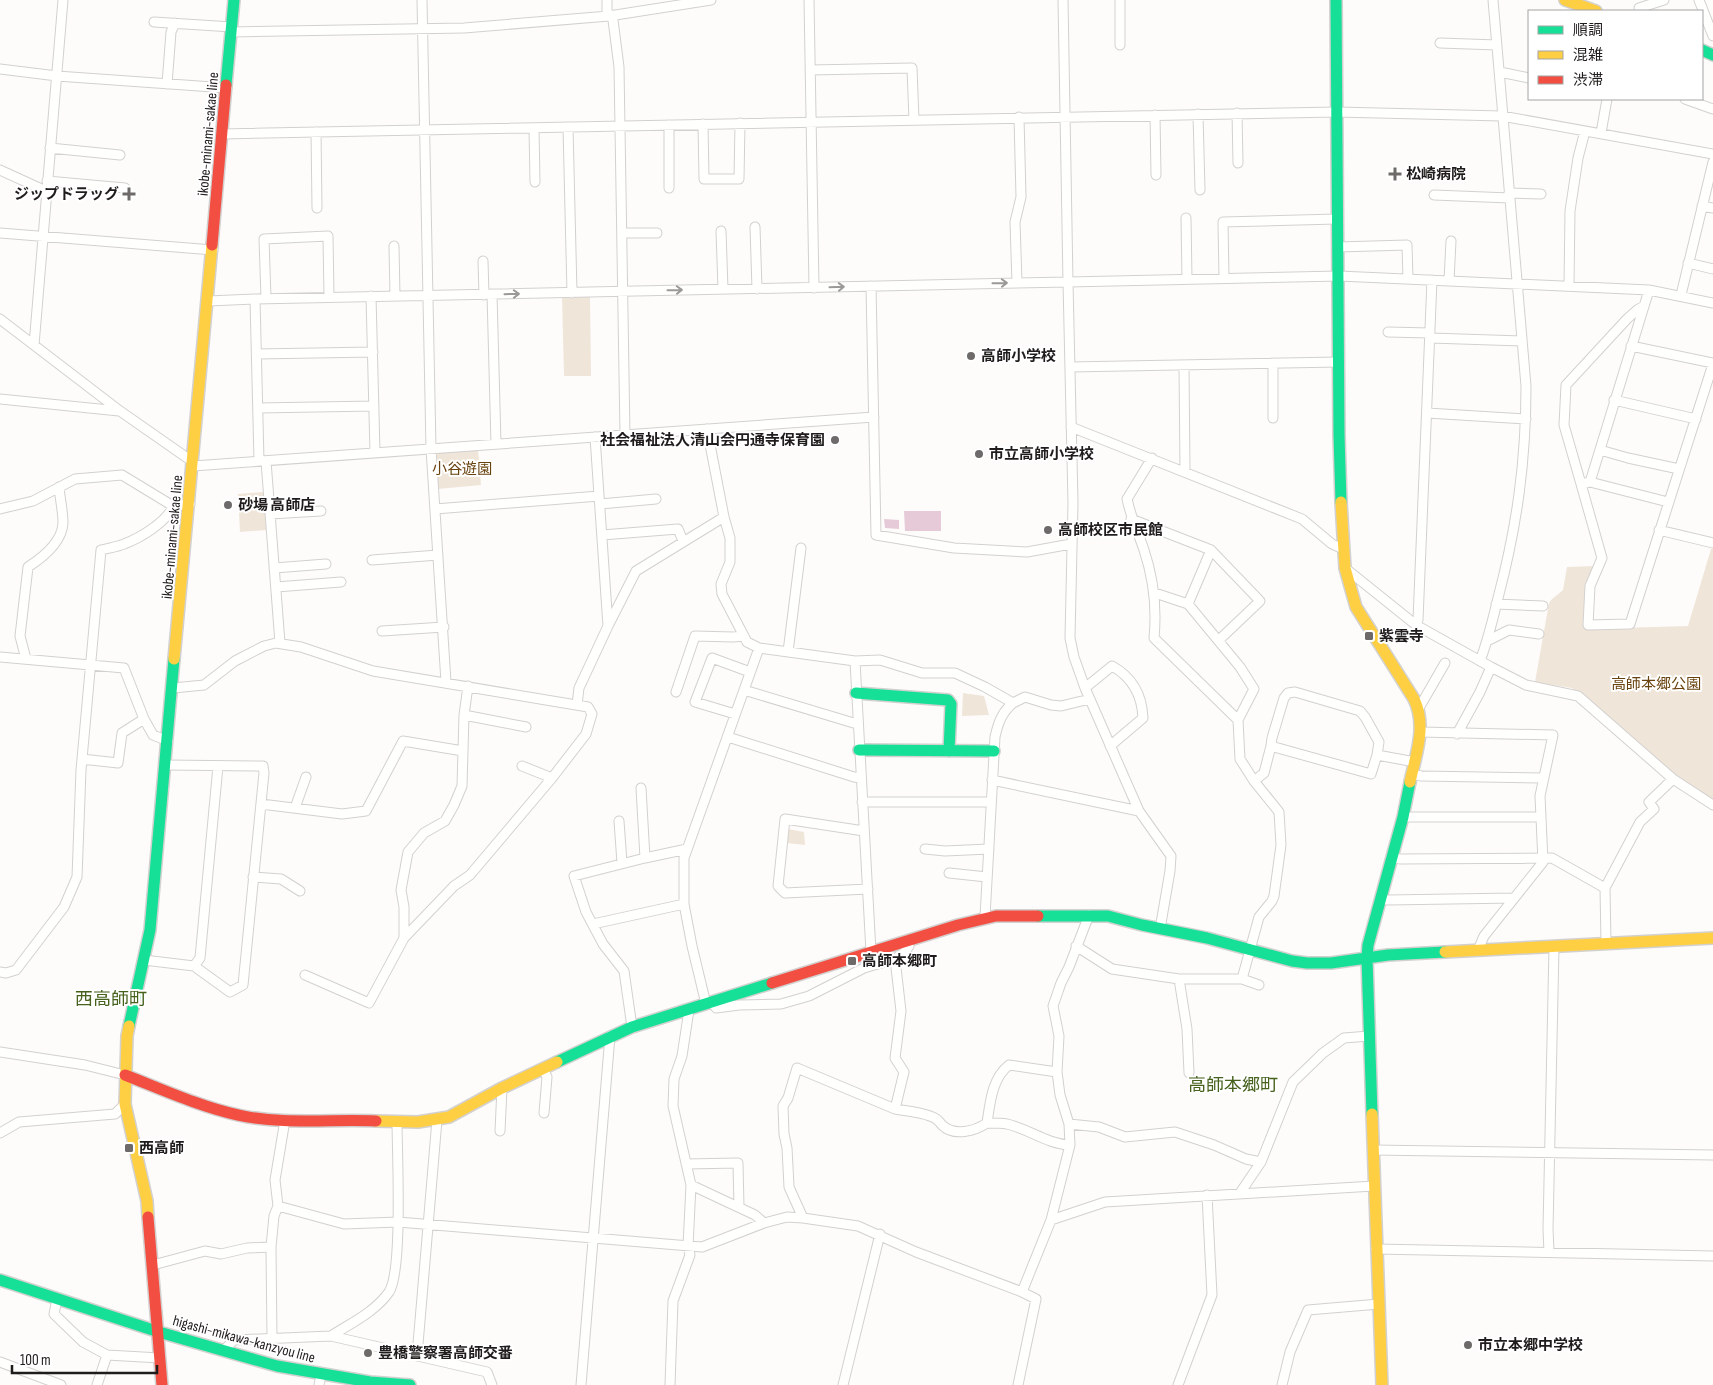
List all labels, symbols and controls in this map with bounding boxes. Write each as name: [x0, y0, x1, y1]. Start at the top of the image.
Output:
legend: [1528, 10, 1703, 100]
text: 順調: [1573, 21, 1603, 40]
text: 混雑: [1573, 46, 1603, 65]
street label: ikobe-minami-sakae line: [194, 71, 223, 197]
text: 渋滞: [1573, 71, 1603, 90]
place label: 松崎病院: [1406, 165, 1466, 184]
marker: 松崎病院: [1388, 167, 1402, 181]
place label: ジップドラッグ: [14, 185, 119, 204]
marker: ジップドラッグ: [123, 188, 135, 200]
one-way arrow: [991, 278, 1007, 288]
one-way arrow: [829, 282, 845, 291]
one-way arrow: [666, 285, 682, 295]
one-way arrow: [504, 289, 520, 299]
place label: 高師小学校: [981, 347, 1056, 366]
marker: 高師小学校: [965, 350, 977, 362]
place label: 社会福祉法人清山会円通寺保育園: [600, 431, 825, 450]
marker: 社会福祉法人清山会円通寺保育園: [829, 434, 841, 446]
place label: 市立高師小学校: [989, 445, 1094, 464]
marker: 市立高師小学校: [973, 448, 985, 460]
park label: 小谷遊園: [432, 460, 492, 479]
street label: ikobe-minami-sakae line: [158, 474, 187, 600]
place label: 砂場 高師店: [238, 496, 315, 515]
marker: 砂場 高師店: [222, 499, 234, 511]
place label: 高師校区市民館: [1058, 521, 1163, 540]
marker: 高師校区市民館: [1042, 524, 1054, 536]
place label: 紫雲寺: [1379, 627, 1424, 646]
marker: 紫雲寺: [1363, 630, 1375, 642]
park label: 高師本郷公園: [1611, 675, 1701, 694]
place label: 高師本郷町: [862, 952, 937, 971]
marker: 高師本郷町: [846, 955, 858, 967]
district label: 西高師町: [75, 989, 147, 1010]
district label: 高師本郷町: [1188, 1075, 1278, 1096]
place label: 西高師: [139, 1139, 184, 1158]
marker: 西高師: [123, 1142, 135, 1154]
street label: higashi-mikawa-kanzyou line: [171, 1311, 317, 1368]
place label: 市立本郷中学校: [1478, 1336, 1583, 1355]
marker: 市立本郷中学校: [1462, 1339, 1474, 1351]
scale bar: [12, 1342, 158, 1374]
place label: 豊橋警察署高師交番: [378, 1344, 513, 1363]
marker: 豊橋警察署高師交番: [362, 1347, 374, 1359]
text: 100 m: [20, 1351, 51, 1370]

